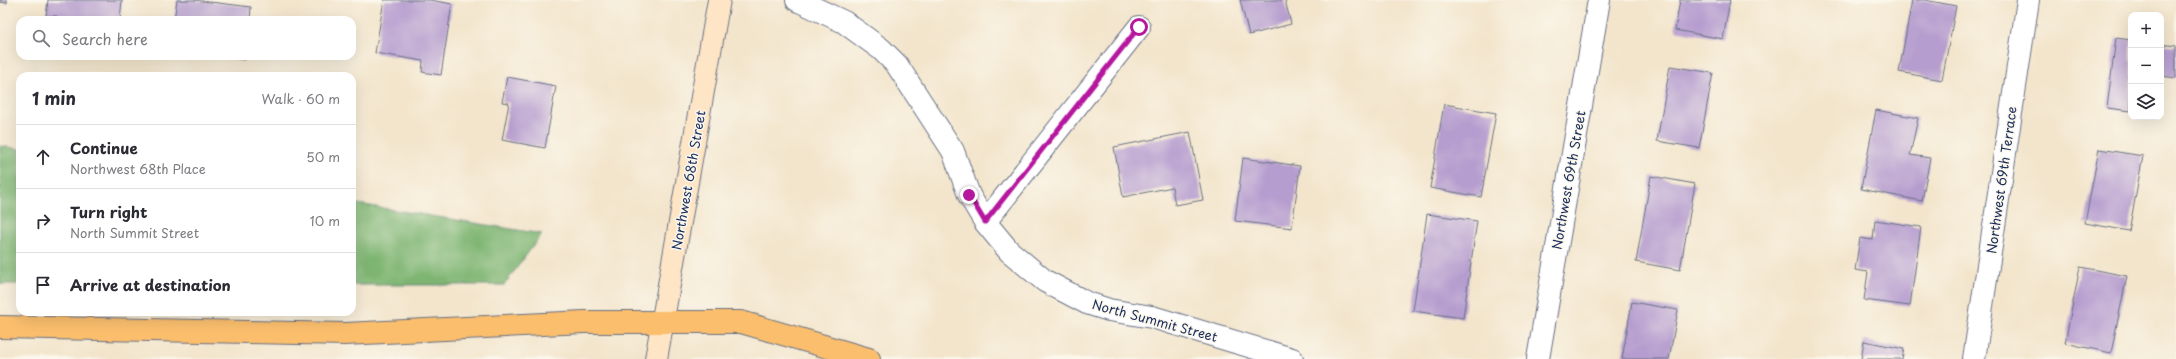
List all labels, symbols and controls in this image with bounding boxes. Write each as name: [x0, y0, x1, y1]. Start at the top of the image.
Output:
map controls: [2128, 12, 2164, 120]
button: +: [2128, 12, 2164, 48]
search box: [16, 16, 356, 60]
route start: [1130, 18, 1148, 36]
icon: search: [30, 27, 52, 49]
text: Search here: [62, 27, 148, 50]
button: −: [2128, 48, 2164, 84]
button: layers: [2128, 84, 2164, 120]
text: 1 min: [32, 85, 76, 111]
text: Walk · 60 m: [262, 89, 340, 108]
street label: Northwest 69th Terrace: [1981, 105, 2021, 255]
street label: Northwest 68th Street: [666, 109, 710, 251]
street label: Northwest 69th Street: [1546, 109, 1590, 251]
text: Continue: [70, 136, 138, 159]
icon: ahead: [32, 146, 54, 168]
text: 50 m: [306, 147, 340, 166]
text: Northwest 68th Place: [70, 159, 206, 178]
route end: [960, 186, 978, 204]
text: Turn right: [70, 200, 147, 223]
icon: right: [32, 210, 54, 232]
text: 10 m: [310, 211, 340, 230]
text: North Summit Street: [70, 223, 199, 242]
text: Arrive at destination: [70, 273, 231, 296]
icon: arrive: [32, 274, 54, 296]
street label: North Summit Street: [1090, 294, 1220, 346]

